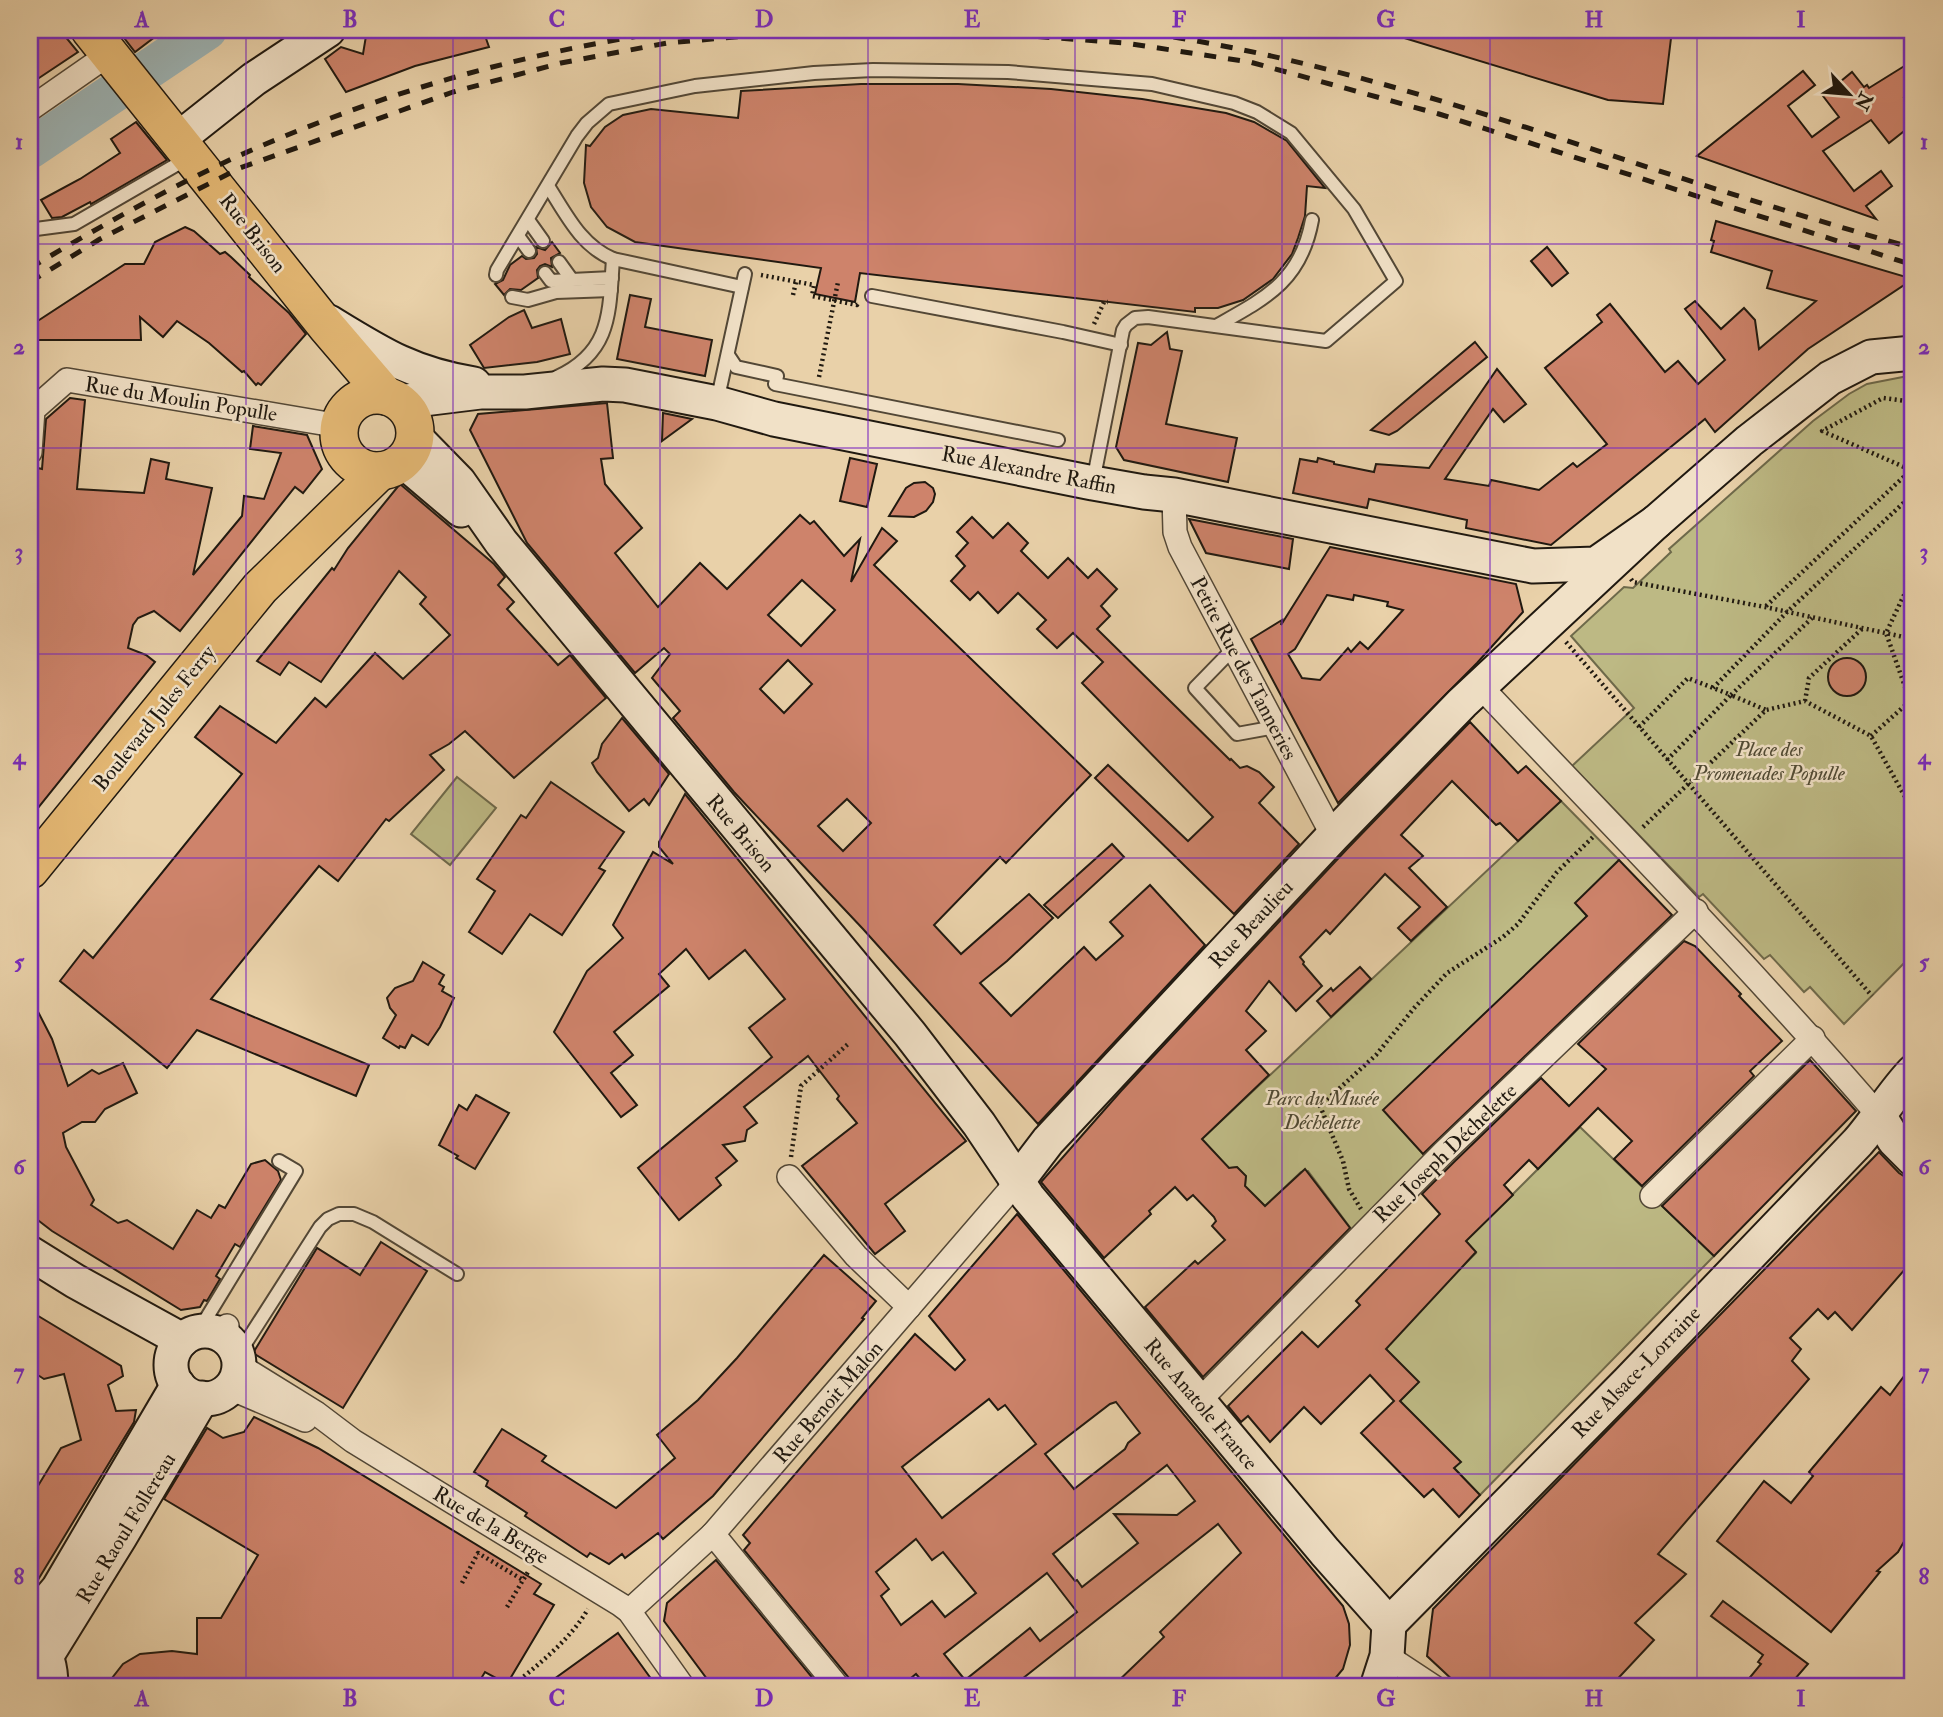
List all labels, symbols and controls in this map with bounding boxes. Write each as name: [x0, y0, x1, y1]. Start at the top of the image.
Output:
text: A: [134, 5, 150, 34]
text: B: [342, 5, 358, 34]
text: C: [549, 5, 565, 34]
text: D: [755, 5, 773, 34]
text: E: [964, 5, 981, 34]
text: F: [1172, 5, 1187, 34]
text: G: [1376, 5, 1396, 34]
text: H: [1585, 5, 1604, 34]
text: I: [1796, 5, 1806, 34]
north arrow: [1814, 60, 1884, 130]
text: N: [1848, 87, 1878, 115]
text: 1: [15, 127, 23, 156]
text: 1: [1920, 127, 1928, 156]
street label: Rue Brison: [213, 188, 292, 279]
text: 2: [13, 332, 25, 361]
text: 2: [1918, 332, 1930, 361]
street label: Rue du Moulin Populle: [83, 371, 279, 428]
street label: Rue Alexandre Raffin: [939, 440, 1119, 501]
text: 3: [15, 537, 23, 566]
text: 3: [1920, 537, 1928, 566]
street label: Petite Rue des Tanneries: [1184, 572, 1303, 765]
street label: Boulevard Jules Ferry: [87, 639, 222, 797]
park label: Place des Promenades Populle: [1692, 736, 1846, 787]
text: 4: [12, 742, 27, 771]
text: 4: [1917, 742, 1932, 771]
street label: Rue Brison: [700, 789, 781, 878]
street label: Rue Beaulieu: [1203, 874, 1299, 974]
text: 5: [14, 947, 25, 976]
text: 5: [1919, 947, 1930, 976]
street label: Rue Joseph Déchelette: [1368, 1078, 1523, 1229]
park label: Parc du Musée Déchelette: [1264, 1085, 1380, 1136]
text: 6: [13, 1152, 27, 1181]
text: 6: [1918, 1152, 1932, 1181]
street label: Rue Alsace-Lorraine: [1566, 1300, 1707, 1444]
street label: Rue Anatole France: [1138, 1333, 1264, 1476]
street label: Rue Benoit Malon: [768, 1335, 889, 1469]
text: 7: [14, 1357, 25, 1386]
text: 7: [1919, 1357, 1930, 1386]
street label: Rue Raoul Follereau: [71, 1448, 182, 1609]
street label: Rue de la Berge: [428, 1480, 554, 1571]
text: 8: [14, 1562, 25, 1591]
text: 8: [1919, 1562, 1930, 1591]
text: A: [134, 1684, 150, 1713]
text: B: [342, 1684, 358, 1713]
text: C: [549, 1684, 565, 1713]
text: D: [755, 1684, 773, 1713]
text: E: [964, 1684, 981, 1713]
text: F: [1172, 1684, 1187, 1713]
text: G: [1376, 1684, 1396, 1713]
text: H: [1585, 1684, 1604, 1713]
text: I: [1796, 1684, 1806, 1713]

